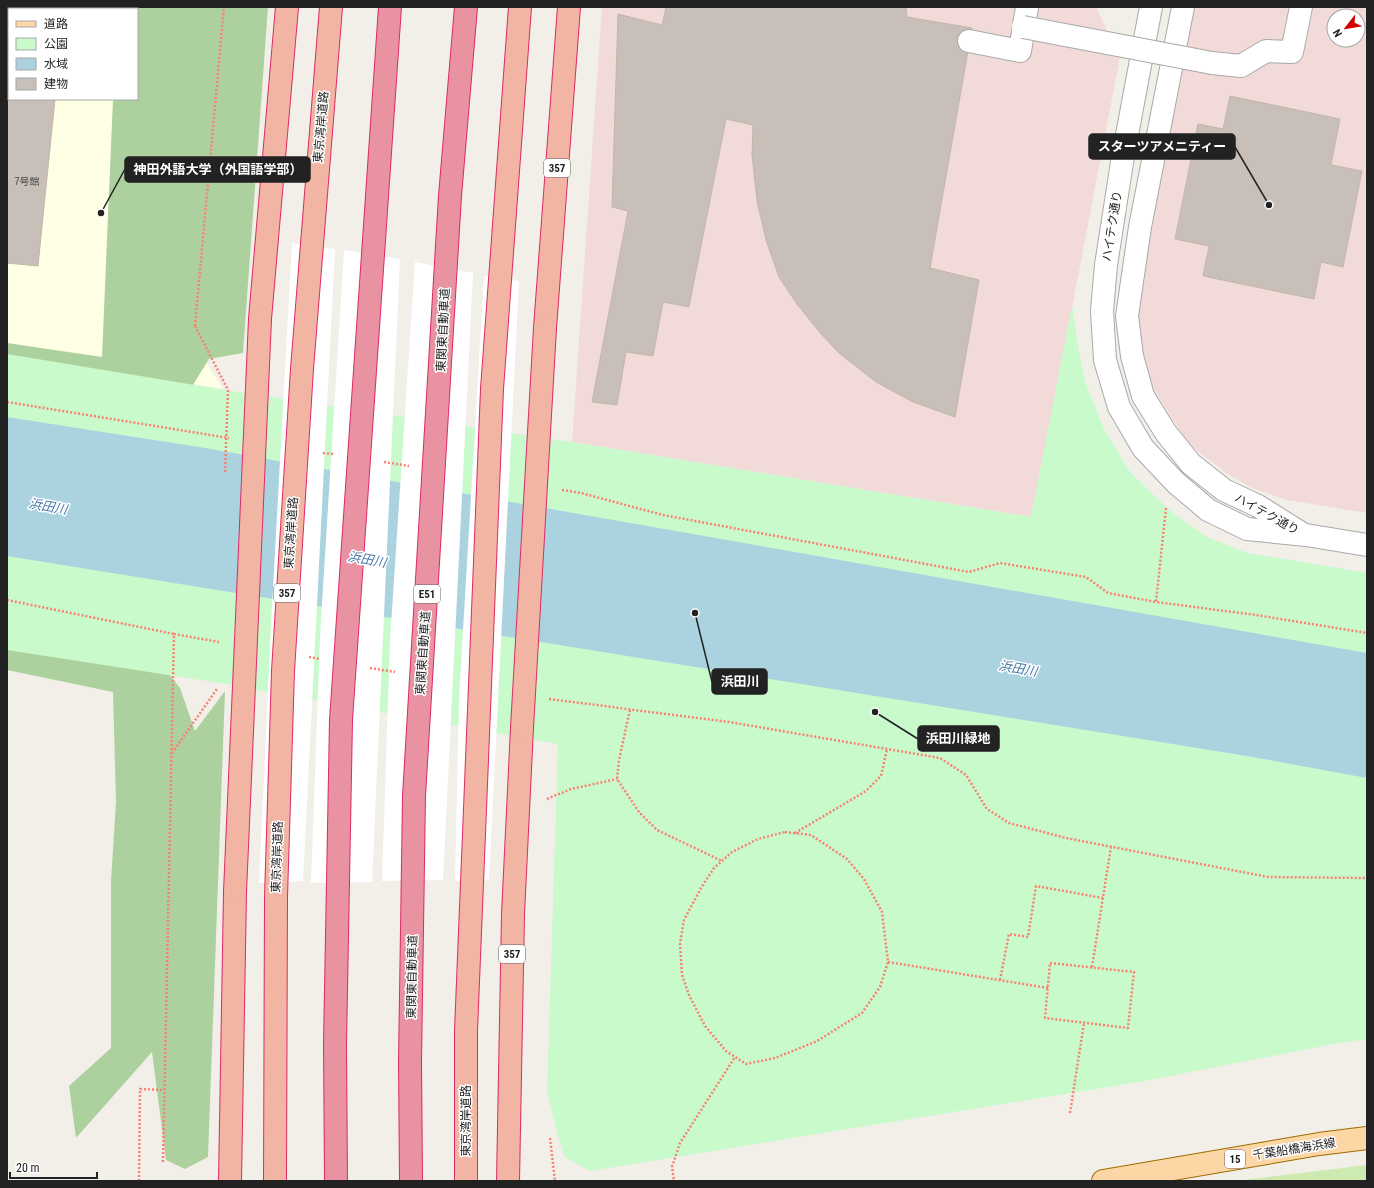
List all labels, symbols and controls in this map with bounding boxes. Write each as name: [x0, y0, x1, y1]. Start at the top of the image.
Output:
legend: [8, 8, 138, 100]
north arrow: [1326, 8, 1366, 48]
text: 道路: [44, 17, 68, 31]
text: N: [1330, 26, 1345, 39]
text: 公園: [44, 37, 68, 51]
text: 水域: [44, 57, 68, 71]
text: 建物: [44, 77, 68, 91]
street label: 東京湾岸道路: [311, 91, 331, 163]
callout: スターツアメニティー: [1089, 134, 1235, 159]
text: スターツアメニティー: [1098, 139, 1226, 154]
callout: 神田外語大学（外国語学部）: [125, 157, 310, 182]
road number: 357: [544, 159, 570, 177]
text: 神田外語大学（外国語学部）: [133, 162, 303, 177]
house number: 7号館: [15, 176, 39, 187]
street label: ハイテク通り: [1099, 190, 1125, 262]
street label: 東関東自動車道: [434, 288, 452, 372]
street label: ハイテク通り: [1232, 491, 1302, 537]
water label: 浜田川: [27, 496, 70, 518]
street label: 東京湾岸道路: [282, 497, 300, 569]
water label: 浜田川: [346, 549, 389, 571]
road number: 357: [274, 584, 300, 602]
road number: E51: [414, 585, 440, 603]
street label: 東関東自動車道: [413, 611, 433, 695]
water label: 浜田川: [997, 658, 1040, 680]
callout: 浜田川: [712, 669, 767, 694]
text: 浜田川: [720, 674, 760, 689]
callout: 浜田川緑地: [918, 726, 999, 751]
text: 浜田川緑地: [925, 731, 991, 746]
street label: 東京湾岸道路: [269, 821, 285, 893]
street label: 東関東自動車道: [404, 935, 420, 1019]
road number: 357: [499, 945, 525, 963]
street label: 東京湾岸道路: [459, 1085, 473, 1157]
street label: 千葉船橋海浜線: [1251, 1136, 1337, 1162]
road number: 15: [1225, 1150, 1245, 1168]
scale bar: [10, 1154, 97, 1180]
text: 20 m: [16, 1161, 40, 1175]

